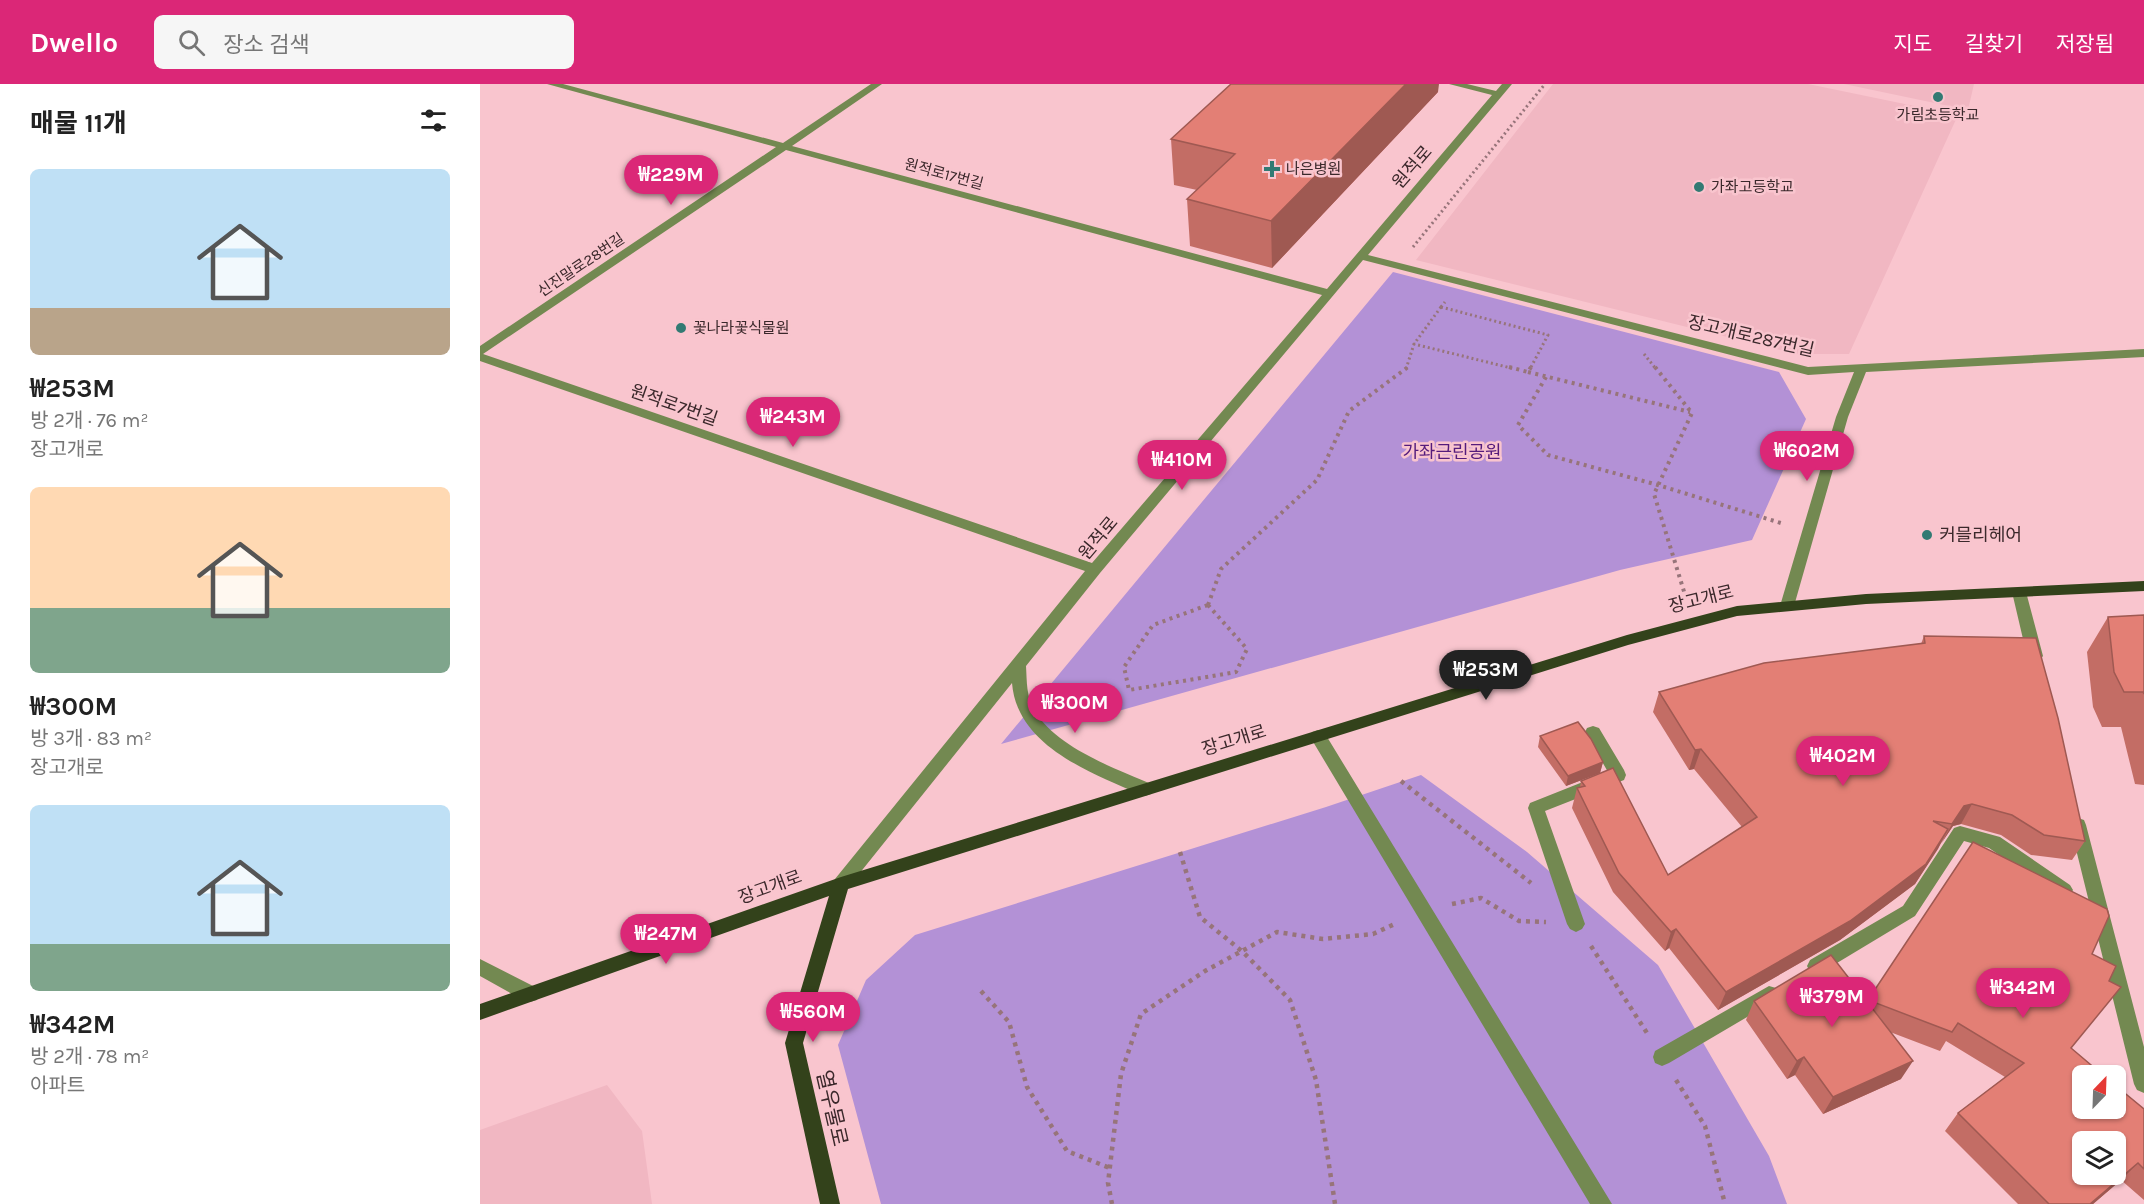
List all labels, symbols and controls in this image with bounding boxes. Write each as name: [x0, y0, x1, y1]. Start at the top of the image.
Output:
search box: [154, 15, 574, 69]
text: Dwello: [30, 26, 118, 59]
icon: search: [175, 26, 208, 59]
text: 장소 검색: [223, 32, 309, 58]
text: 지도: [1893, 32, 1932, 56]
text: 길찾기: [1965, 32, 2023, 56]
text: 저장됨: [2056, 32, 2114, 56]
marker: 가림초등학교: [1931, 90, 1945, 104]
icon: filters: [417, 104, 450, 137]
place label: 가림초등학교: [1897, 106, 1979, 124]
text: 매물 11개: [30, 108, 127, 139]
street label: 원적로: [1387, 141, 1437, 193]
pin: ₩229M: [629, 155, 713, 206]
street label: 원적로17번길: [903, 155, 985, 193]
marker: 나은병원: [1263, 160, 1281, 178]
place label: 나은병원: [1286, 160, 1341, 178]
text: ₩229M: [638, 163, 704, 186]
place label: 가좌고등학교: [1711, 178, 1794, 196]
marker: 가좌고등학교: [1692, 180, 1706, 194]
icon: home: [186, 208, 294, 316]
street label: 신진말로28번길: [534, 229, 628, 301]
street label: 장고개로287번길: [1686, 311, 1816, 361]
place label: 꽃나라꽃식물원: [693, 319, 790, 337]
marker: 꽃나라꽃식물원: [674, 321, 688, 335]
text: ₩253M: [30, 373, 115, 404]
street label: 원적로7번길: [627, 380, 721, 430]
pin: ₩243M: [751, 397, 835, 448]
text: ₩243M: [760, 405, 826, 428]
text: 방 2개 · 76 m²: [30, 409, 149, 432]
pin: ₩602M: [1765, 431, 1849, 482]
text: 장고개로: [30, 438, 104, 461]
text: ₩602M: [1774, 439, 1840, 462]
pin: ₩410M: [1140, 440, 1224, 491]
park label: 가좌근린공원: [1402, 441, 1502, 463]
text: ₩410M: [1152, 448, 1212, 471]
street label: 원적로: [1074, 512, 1122, 564]
place label: 커믈리헤어: [1939, 524, 2022, 546]
icon: home: [186, 526, 294, 634]
marker: 커믈리헤어: [1920, 528, 1934, 542]
street label: 장고개로: [1666, 580, 1736, 618]
pin: ₩253M: [1444, 650, 1528, 701]
text: ₩253M: [1453, 658, 1519, 681]
pin: ₩300M: [1033, 683, 1117, 734]
text: ₩300M: [30, 691, 117, 722]
text: ₩300M: [1041, 691, 1109, 714]
street label: 장고개로: [1199, 720, 1269, 760]
text: 방 3개 · 83 m²: [30, 727, 152, 750]
pin: ₩402M: [1801, 736, 1885, 787]
text: ₩402M: [1810, 744, 1876, 767]
text: 장고개로: [30, 756, 104, 779]
icon: home: [186, 844, 294, 952]
street label: 장고개로: [735, 865, 805, 909]
pin: ₩247M: [624, 914, 708, 965]
text: ₩247M: [634, 922, 698, 945]
pin: ₩342M: [1981, 968, 2065, 1019]
text: ₩342M: [1990, 976, 2056, 999]
pin: ₩379M: [1790, 977, 1874, 1028]
text: ₩379M: [1800, 985, 1864, 1008]
pin: ₩560M: [771, 992, 855, 1043]
text: ₩560M: [780, 1000, 846, 1023]
text: ₩342M: [30, 1009, 115, 1040]
text: 방 2개 · 78 m²: [30, 1045, 149, 1068]
north arrow: [2072, 1065, 2126, 1119]
map controls: [2072, 1065, 2126, 1185]
street label: 열우물로: [812, 1068, 852, 1148]
text: 아파트: [30, 1074, 85, 1097]
button: layers: [2072, 1131, 2126, 1185]

